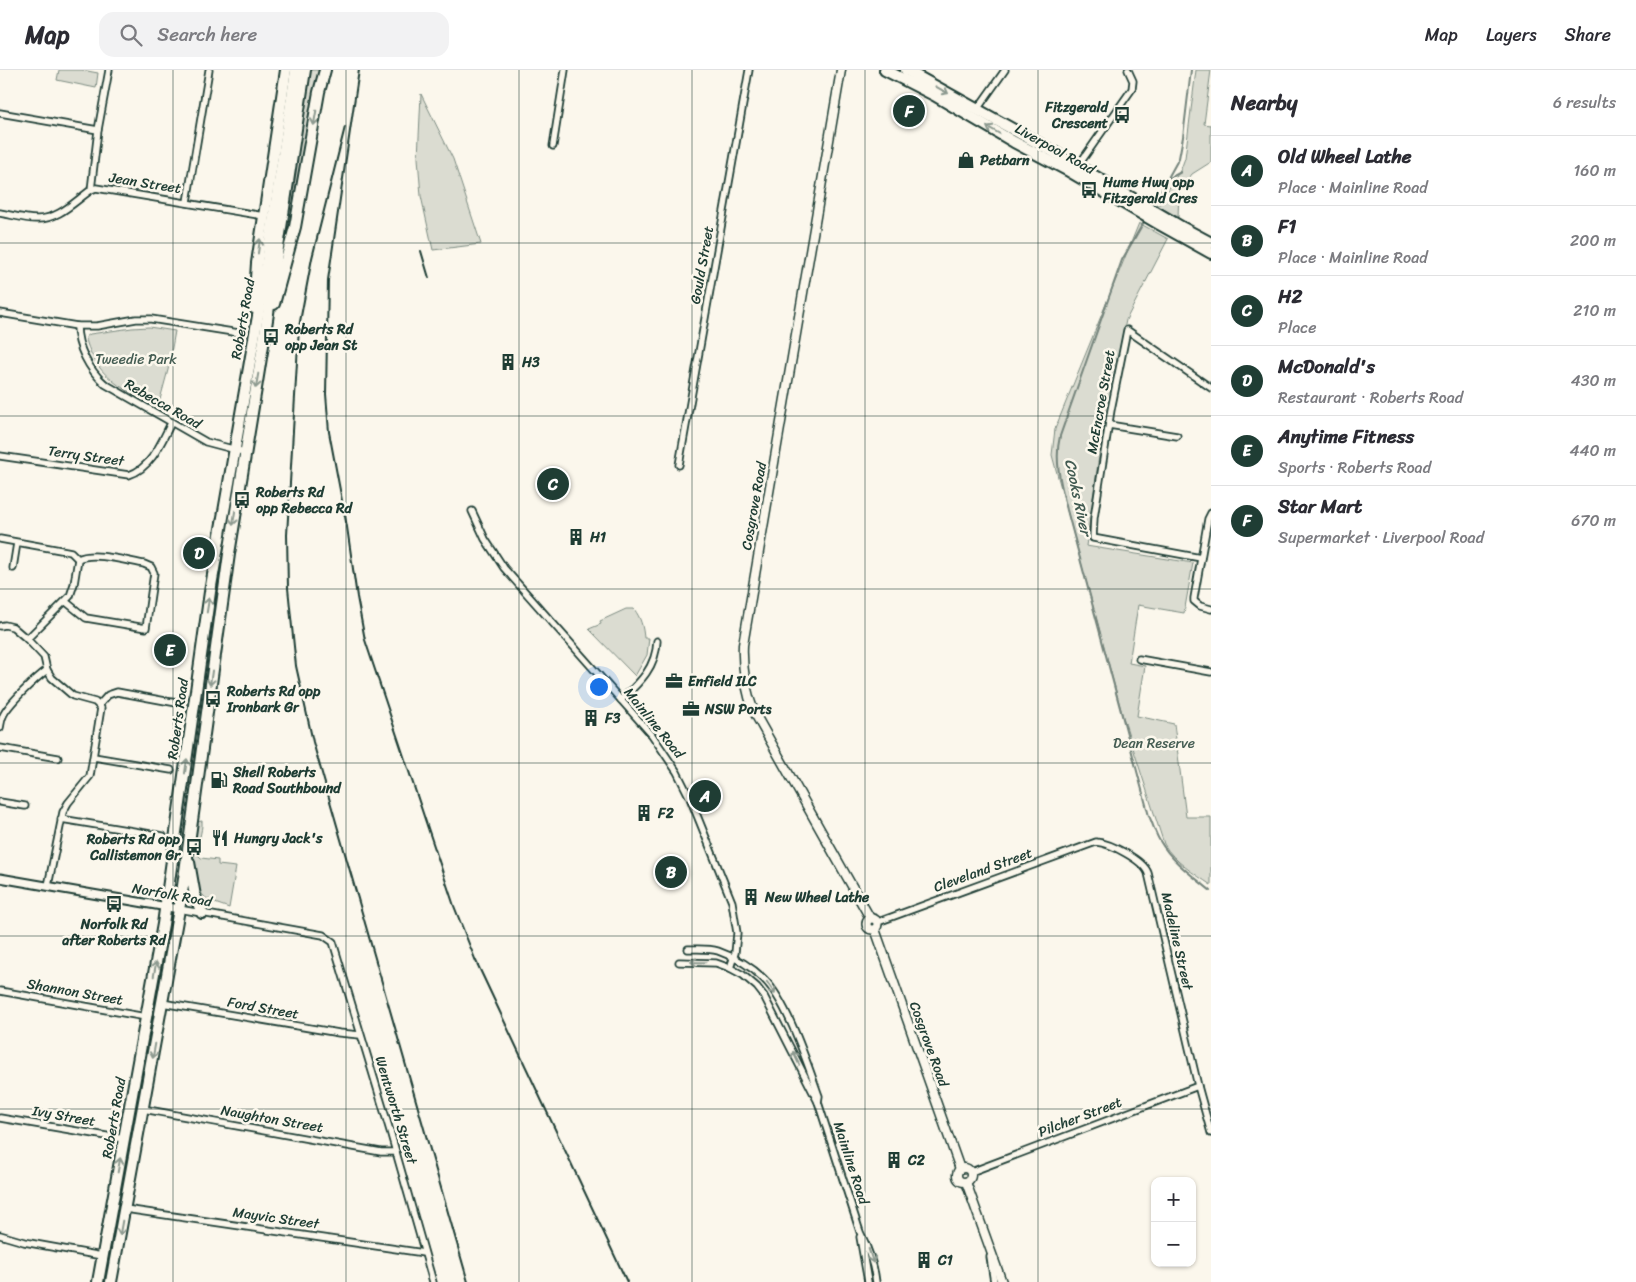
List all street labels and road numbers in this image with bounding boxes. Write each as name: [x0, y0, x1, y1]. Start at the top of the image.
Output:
street label: Liverpool Road: [1010, 117, 1101, 182]
street label: Jean Street: [106, 165, 183, 201]
street label: Gould Street: [683, 224, 721, 306]
street label: Roberts Road: [224, 275, 263, 361]
street label: McEncroe Street: [1080, 348, 1122, 456]
street label: Rebecca Road: [120, 372, 208, 437]
street label: Terry Street: [46, 438, 127, 474]
street label: Cosgrove Road: [734, 458, 774, 552]
street label: Roberts Road: [160, 675, 196, 761]
street label: Mainline Road: [617, 682, 692, 766]
street label: Cleveland Street: [930, 840, 1036, 900]
street label: Norfolk Road: [130, 876, 215, 915]
street label: Madeline Street: [1154, 890, 1201, 994]
street label: Shannon Street: [25, 971, 125, 1013]
street label: Ford Street: [225, 989, 301, 1027]
street label: Cosgrove Road: [902, 998, 957, 1092]
street label: Wentworth Street: [368, 1053, 425, 1168]
street label: Roberts Road: [95, 1074, 134, 1160]
street label: Pilcher Street: [1034, 1090, 1126, 1144]
street label: Ivy Street: [30, 1098, 98, 1134]
street label: Naughton Street: [219, 1098, 325, 1140]
street label: Mainline Road: [826, 1118, 877, 1209]
street label: Mayvic Street: [231, 1200, 322, 1237]

